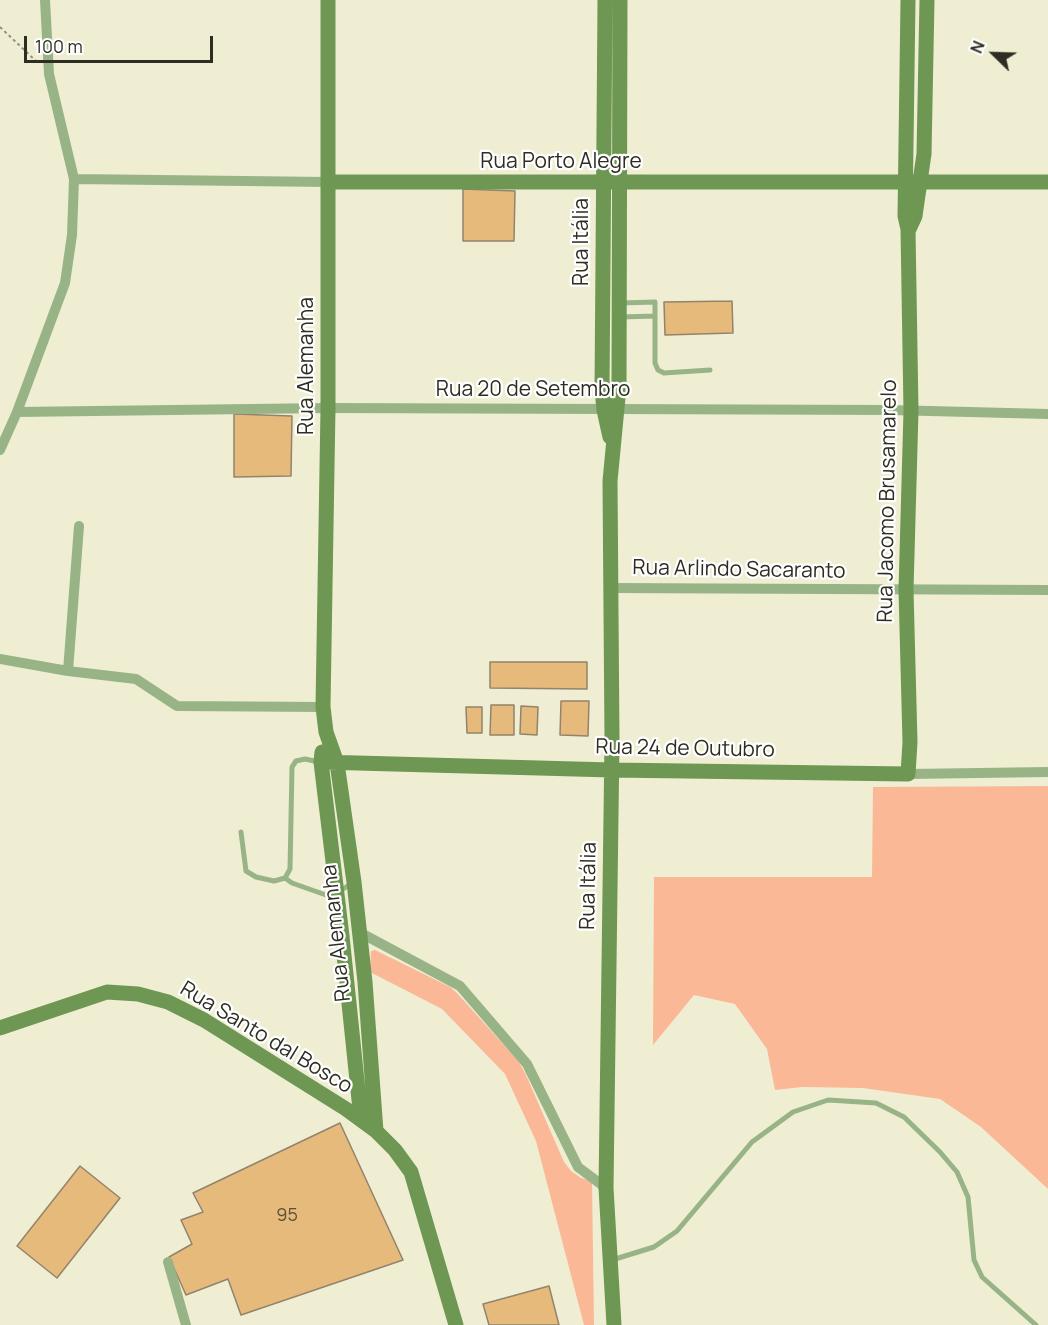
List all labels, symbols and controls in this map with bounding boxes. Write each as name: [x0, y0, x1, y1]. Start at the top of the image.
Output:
scale bar: [27, 24, 216, 62]
north arrow: [964, 24, 1024, 84]
text: 100 m: [35, 34, 83, 58]
text: N: [965, 37, 990, 57]
street label: Rua Porto Alegre: [480, 149, 642, 175]
street label: Rua Itália: [569, 198, 595, 286]
street label: Rua Alemanha: [294, 297, 320, 435]
street label: Rua 20 de Setembro: [436, 377, 630, 403]
street label: Rua Jacomo Brusamarelo: [873, 379, 903, 623]
street label: Rua Arlindo Sacaranto: [632, 556, 846, 584]
street label: Rua 24 de Outubro: [595, 735, 775, 763]
street label: Rua Itália: [576, 842, 602, 930]
street label: Rua Alemanha: [317, 863, 357, 1003]
street label: Rua Santo dal Bosco: [175, 977, 357, 1099]
house number: 95: [276, 1205, 298, 1227]

